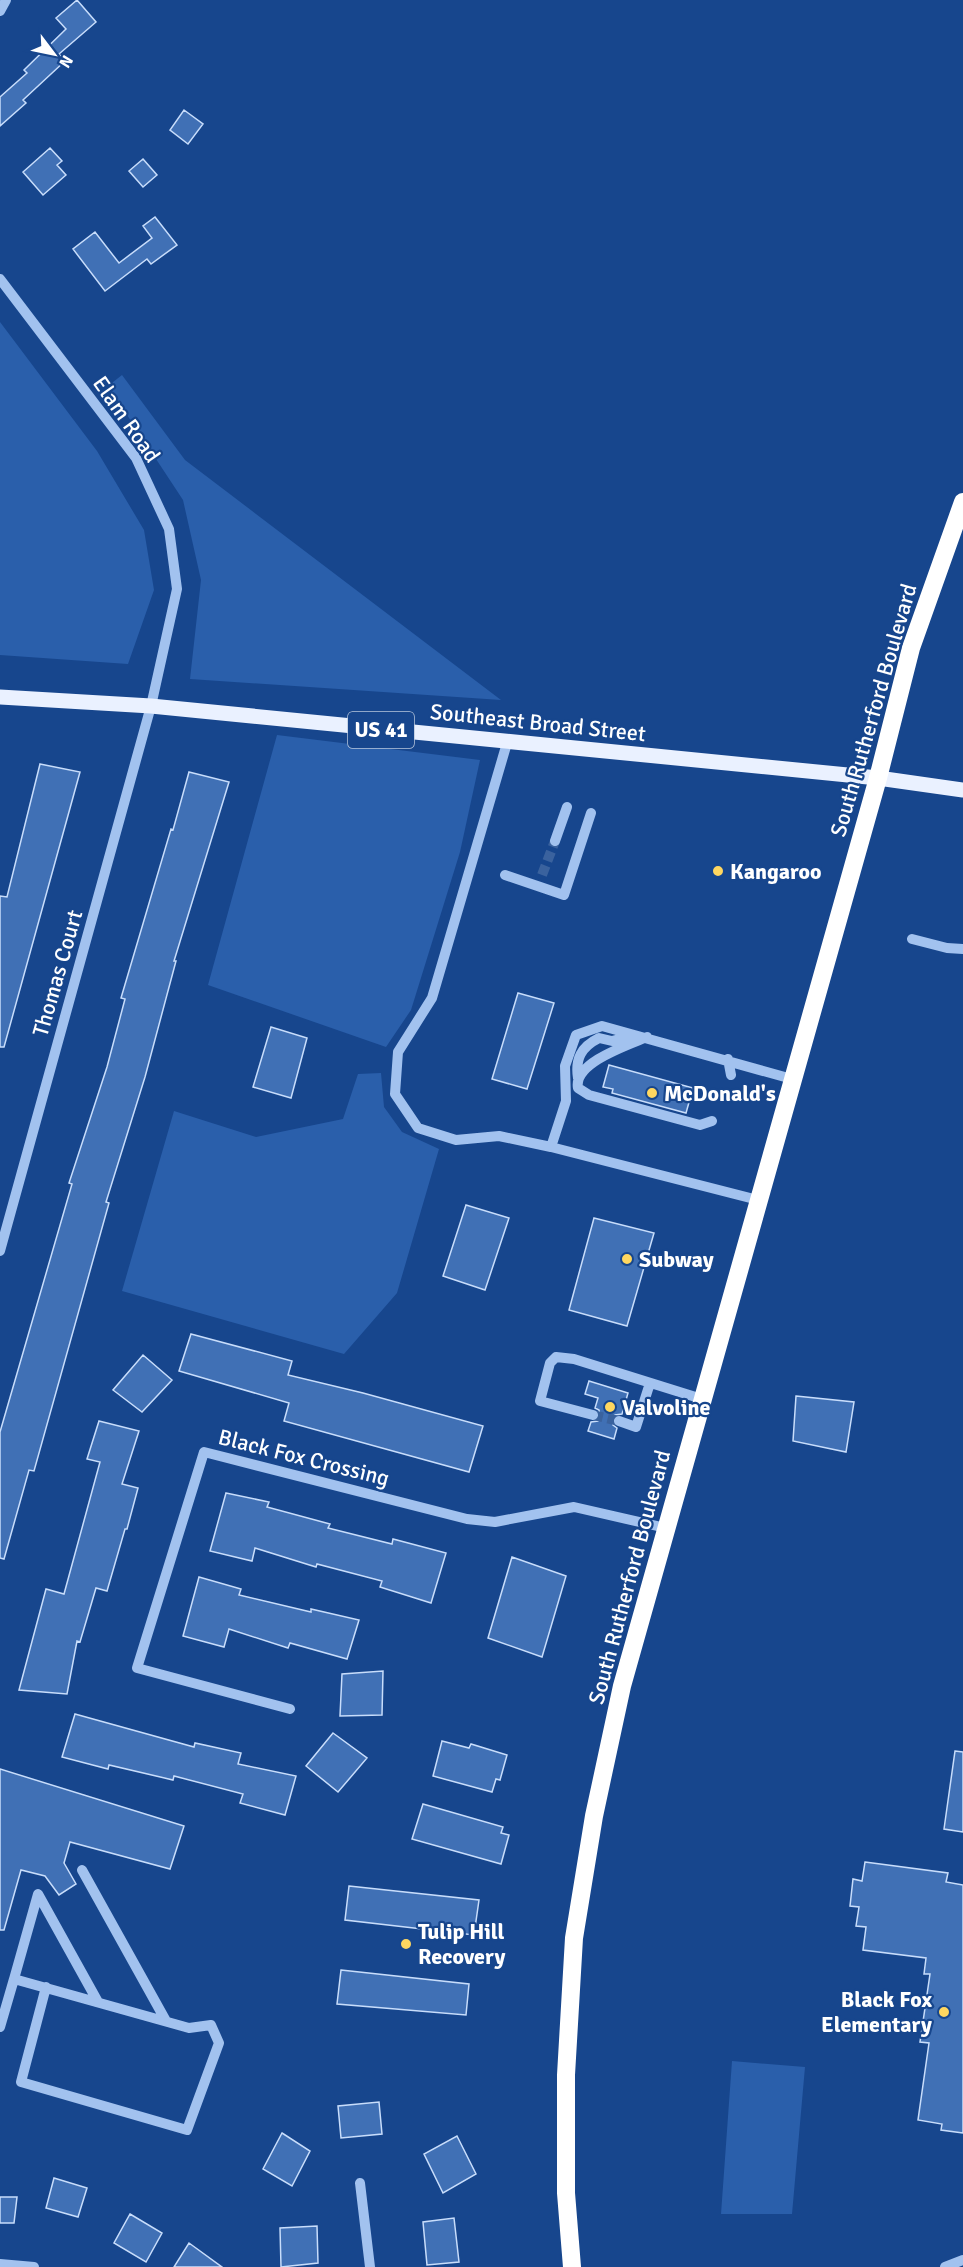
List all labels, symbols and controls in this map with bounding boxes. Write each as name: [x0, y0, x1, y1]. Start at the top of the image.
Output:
north arrow: [24, 24, 84, 84]
text: N: [54, 51, 77, 71]
street label: Elam Road: [87, 371, 166, 468]
street label: South Rutherford Boulevard: [824, 581, 923, 840]
street label: Southeast Broad Street: [429, 698, 647, 747]
road number: US 41: [348, 712, 414, 748]
place label: Kangaroo: [730, 858, 821, 885]
marker: Kangaroo: [711, 864, 725, 878]
street label: Thomas Court: [27, 907, 88, 1039]
place label: McDonald's: [664, 1080, 776, 1107]
marker: McDonald's: [645, 1086, 659, 1100]
place label: Subway: [639, 1246, 714, 1273]
marker: Subway: [620, 1252, 634, 1266]
place label: Valvoline: [622, 1394, 711, 1421]
marker: Valvoline: [603, 1400, 617, 1414]
street label: Black Fox Crossing: [216, 1423, 392, 1492]
street label: South Rutherford Boulevard: [583, 1447, 676, 1707]
place label: Tulip Hill Recovery: [418, 1918, 505, 1970]
marker: Tulip Hill Recovery: [399, 1937, 413, 1951]
place label: Black Fox Elementary: [821, 1986, 932, 2038]
marker: Black Fox Elementary: [937, 2005, 951, 2019]

